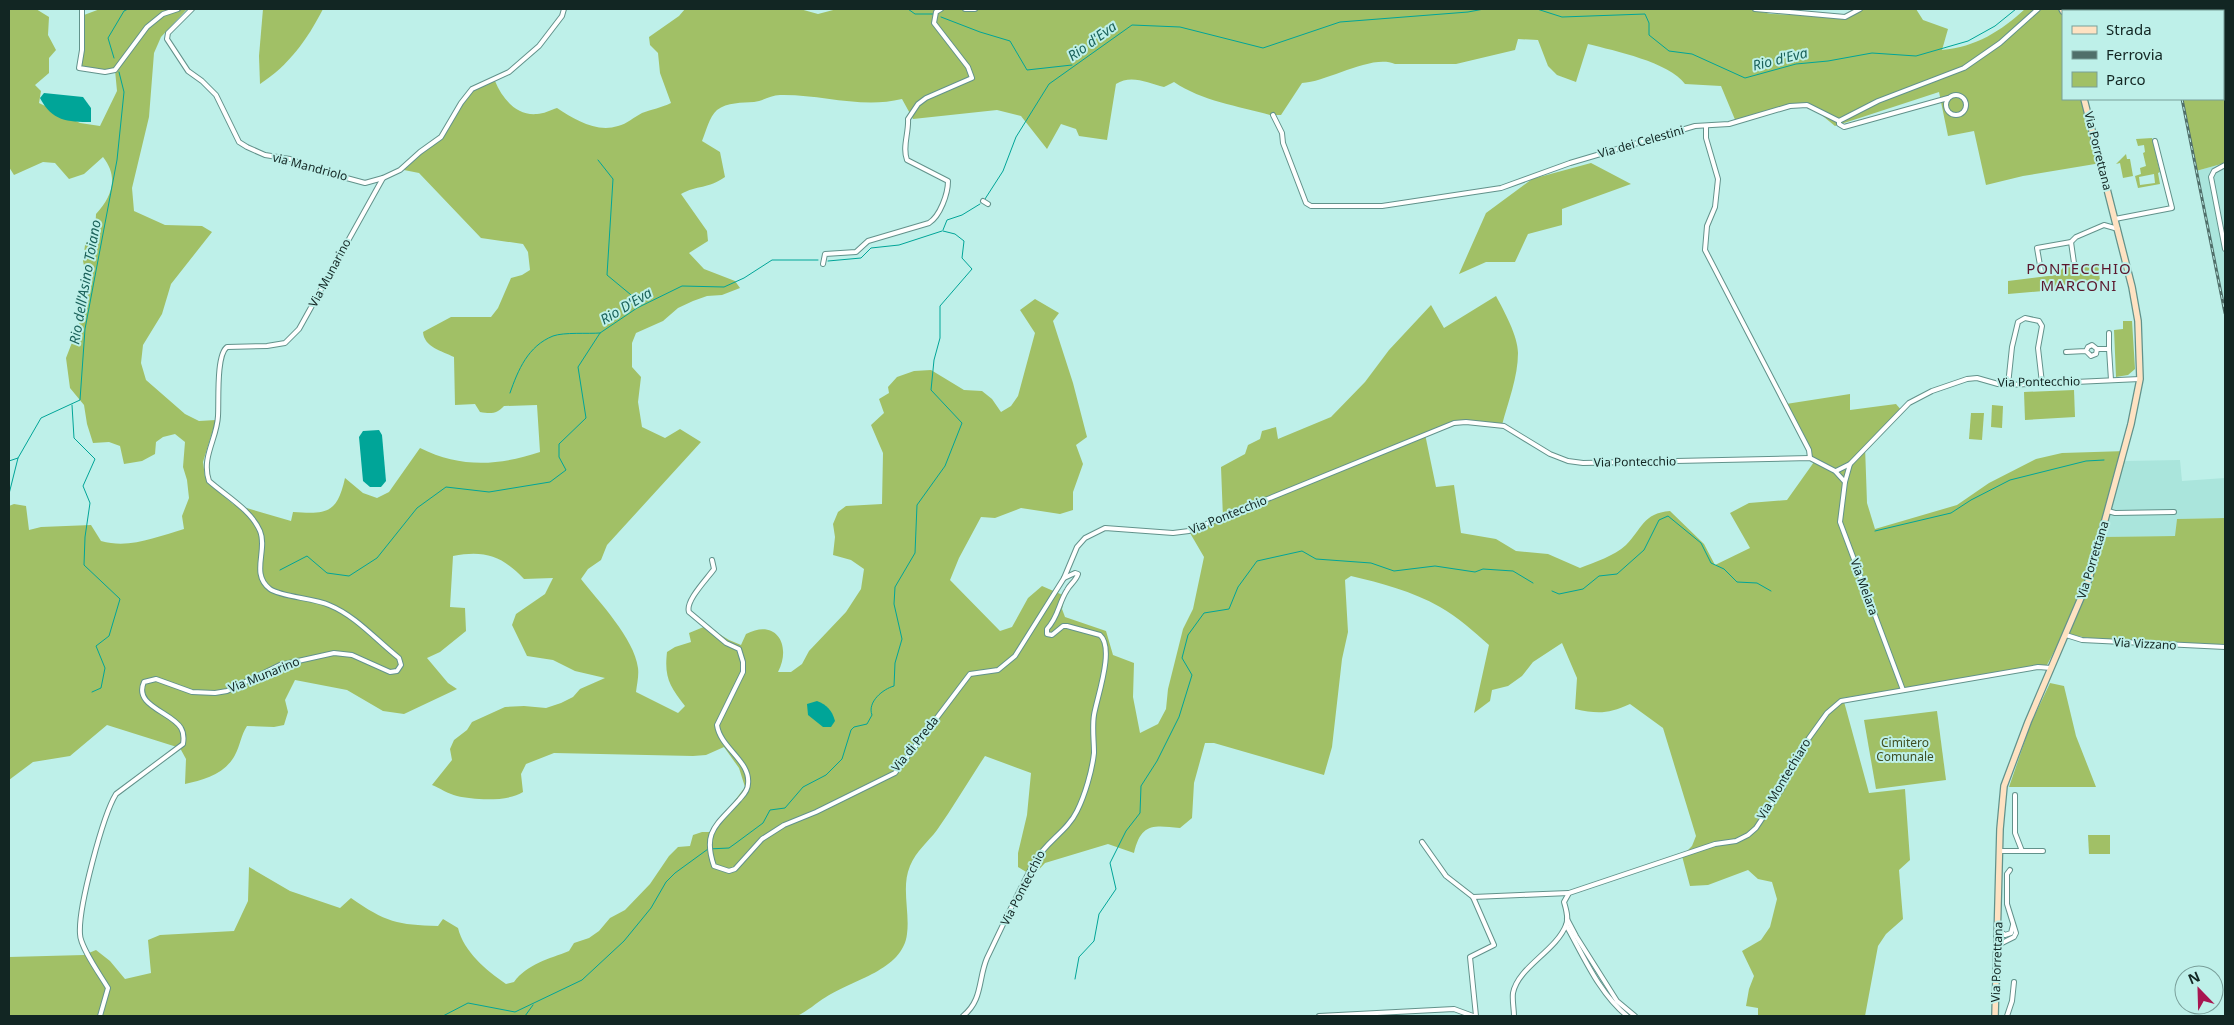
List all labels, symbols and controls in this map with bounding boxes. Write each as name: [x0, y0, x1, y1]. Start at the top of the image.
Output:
legend: [2062, 10, 2224, 100]
water label: Rio d'Eva: [1063, 16, 1120, 65]
text: Strada: [2106, 19, 2152, 39]
water label: Rio d'Eva: [1750, 43, 1809, 75]
text: Ferrovia: [2106, 44, 2163, 64]
text: Parco: [2106, 69, 2146, 89]
street label: Via Porrettana: [2080, 110, 2116, 192]
street label: Via dei Celestini: [1596, 121, 1686, 162]
street label: via Mandriolo: [271, 148, 350, 185]
water label: Rio dell'Asino Toiano: [64, 218, 105, 346]
street label: Via Munarino: [304, 236, 355, 310]
district label: PONTECCHIO MARCONI: [2026, 258, 2132, 295]
water label: Rio D'Eva: [596, 283, 655, 328]
street label: Via Pontecchio: [1998, 372, 2080, 391]
street label: Via Pontecchio: [1594, 452, 1676, 471]
street label: Via Pontecchio: [1186, 491, 1269, 538]
street label: Via Porrettana: [2073, 519, 2112, 601]
street label: Via Melara: [1846, 556, 1883, 617]
street label: Via Vizzano: [2113, 633, 2177, 654]
street label: Via Munarino: [226, 653, 302, 697]
street label: Via di Preda: [887, 712, 942, 775]
park label: Cimitero Comunale: [1876, 734, 1934, 765]
street label: Via Montechiaro: [1753, 735, 1814, 822]
street label: Via Pontecchio: [996, 847, 1049, 928]
street label: Via Porrettana: [1987, 921, 2006, 1003]
north arrow: [2174, 965, 2224, 1015]
text: N: [2185, 967, 2203, 989]

